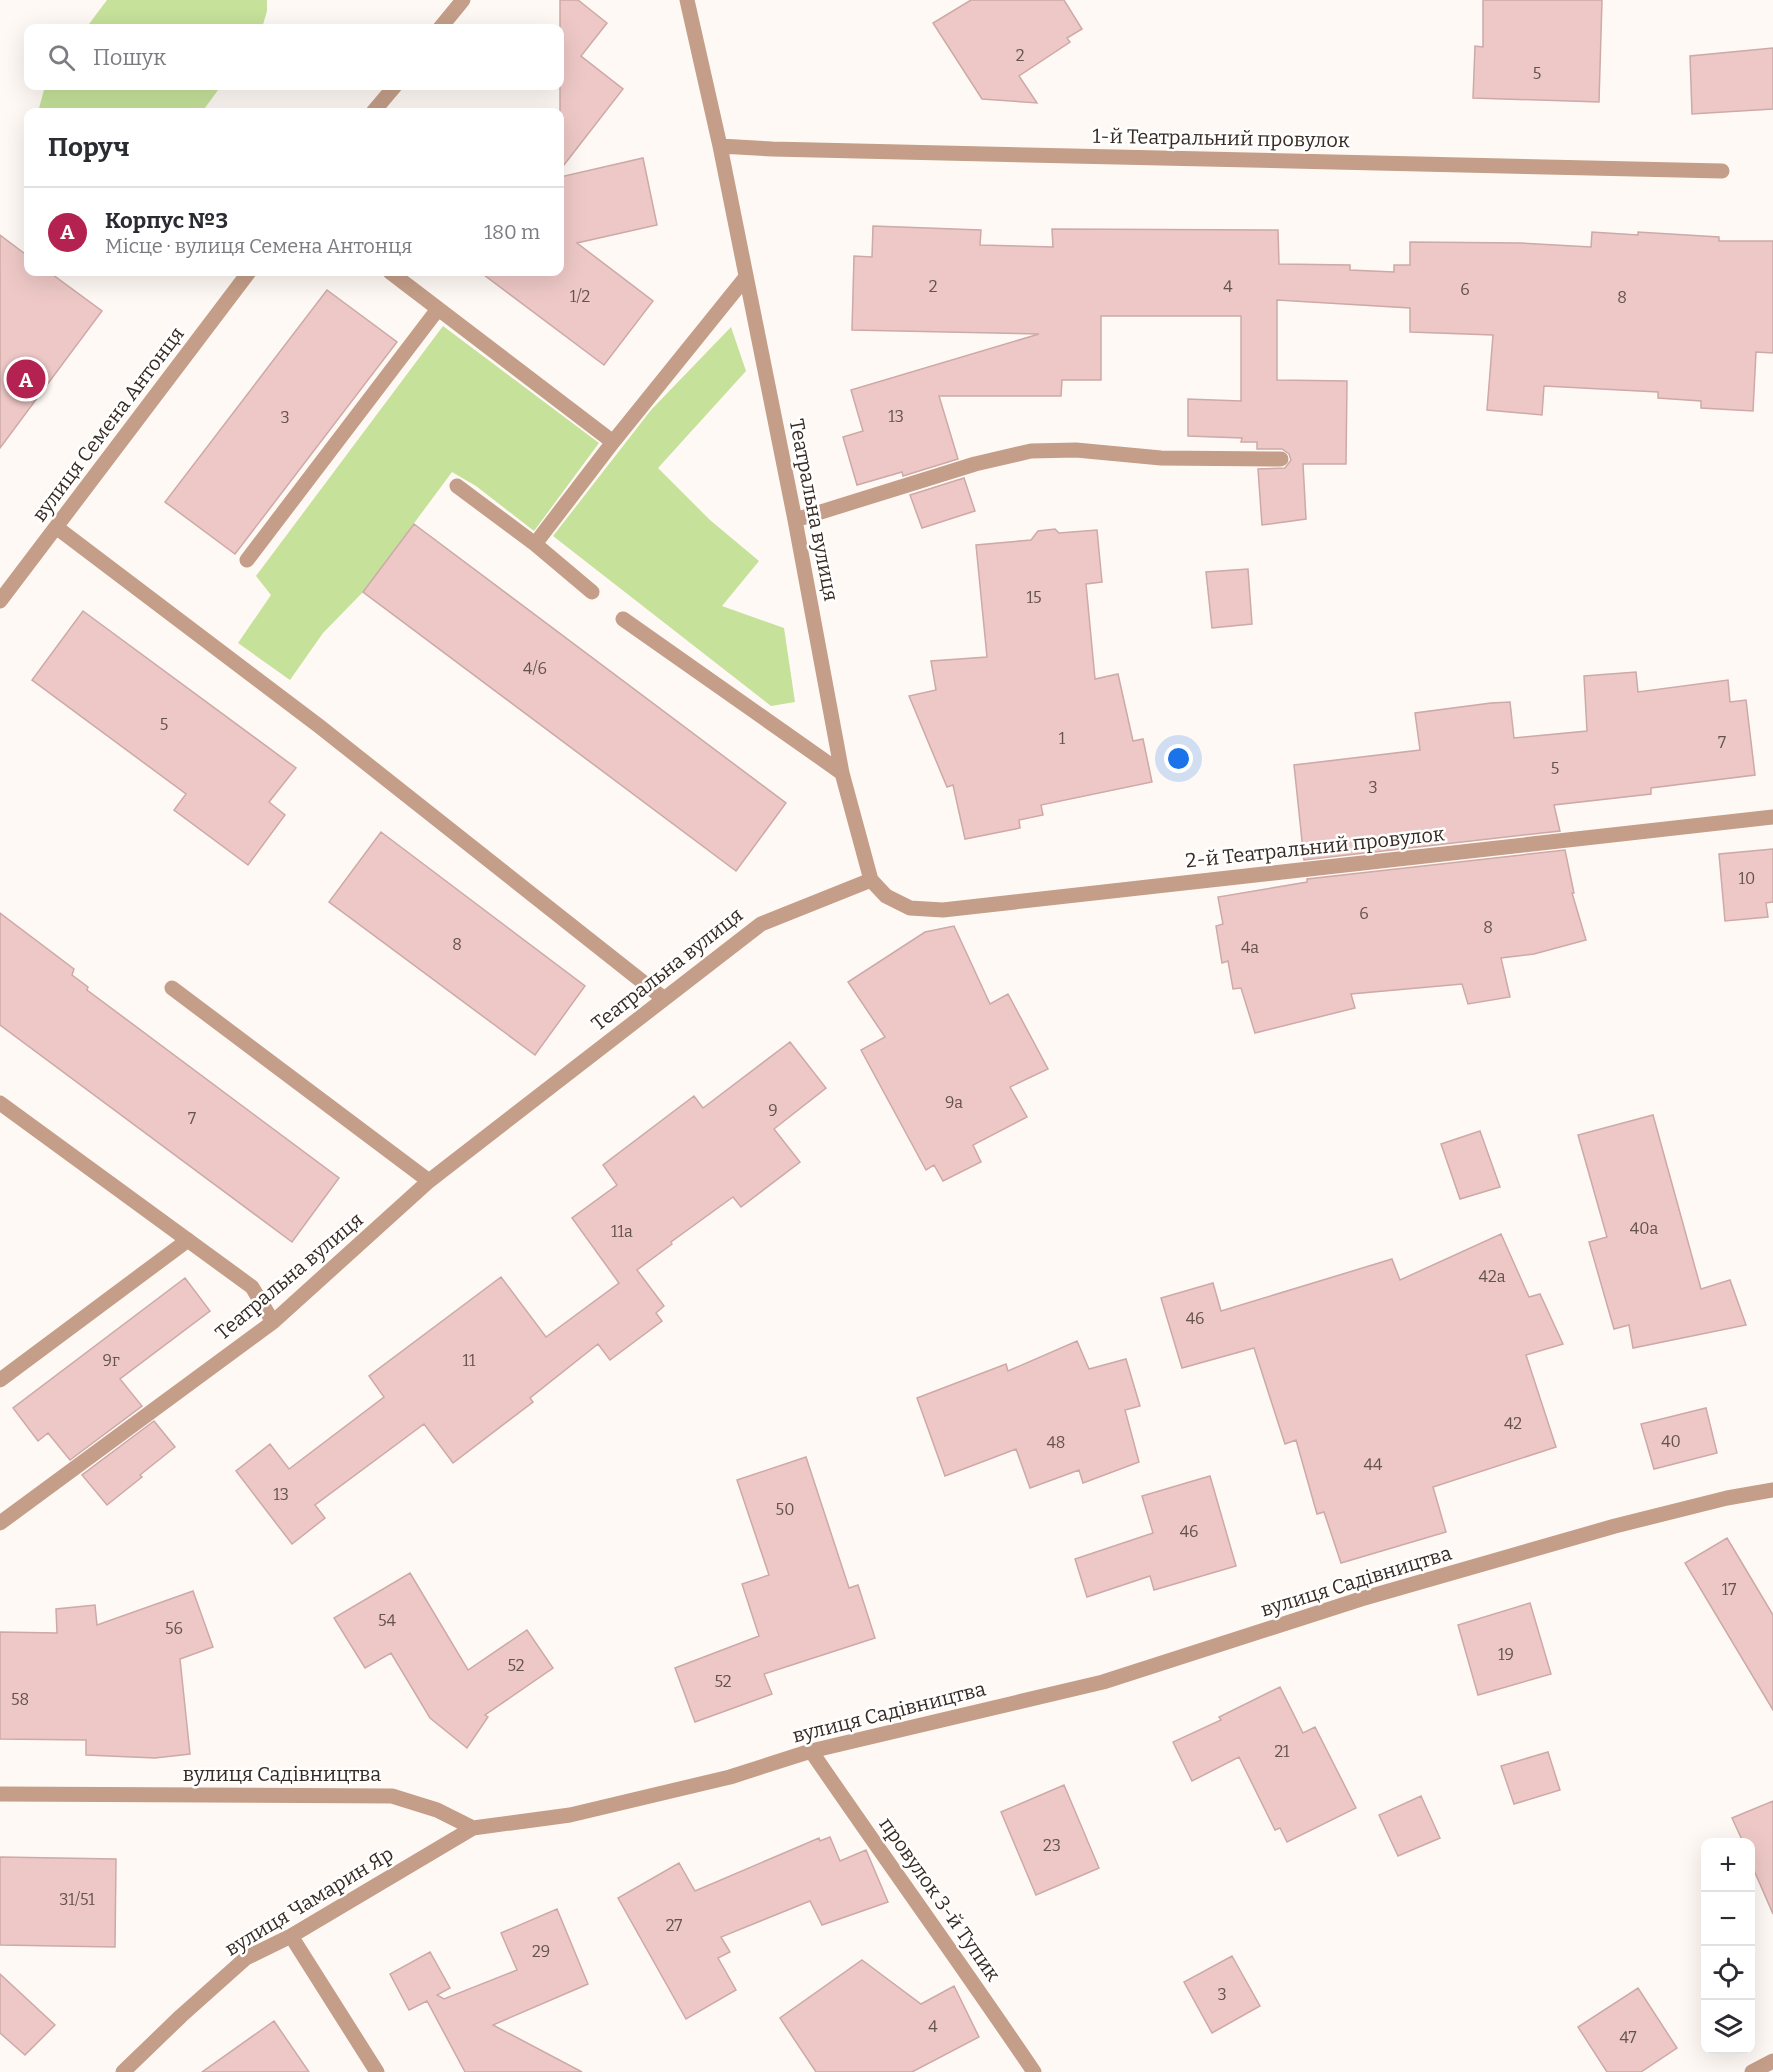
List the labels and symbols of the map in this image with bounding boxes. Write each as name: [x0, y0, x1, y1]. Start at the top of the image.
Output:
house number: 2: [1016, 46, 1024, 65]
house number: 5: [1533, 64, 1541, 83]
street label: 1-й Театральний провулок: [1092, 124, 1350, 152]
house number: 2: [929, 277, 937, 296]
house number: 4: [1223, 277, 1233, 296]
house number: 6: [1460, 280, 1470, 299]
house number: 1/2: [570, 287, 590, 306]
house number: 8: [1617, 288, 1627, 307]
street label: вулиця Семена Антонця: [27, 322, 189, 526]
pin: A: [6, 356, 46, 401]
house number: 13: [888, 407, 904, 426]
house number: 3: [280, 408, 290, 427]
street label: Театральна вулиця: [785, 417, 843, 603]
house number: 15: [1026, 588, 1042, 607]
house number: 4/6: [523, 659, 547, 678]
house number: 5: [160, 715, 168, 734]
house number: 1: [1059, 729, 1066, 748]
house number: 7: [1718, 733, 1726, 752]
your location: [1164, 744, 1193, 773]
house number: 5: [1551, 759, 1559, 778]
house number: 3: [1368, 778, 1378, 797]
street label: 2-й Театральний провулок: [1184, 821, 1446, 873]
house number: 10: [1739, 869, 1755, 888]
street label: Театральна вулиця: [587, 903, 747, 1035]
house number: 6: [1359, 904, 1369, 923]
house number: 8: [1483, 918, 1493, 937]
house number: 8: [452, 935, 462, 954]
house number: 4а: [1241, 938, 1259, 957]
house number: 9а: [945, 1093, 963, 1112]
house number: 9: [768, 1101, 778, 1120]
house number: 7: [188, 1109, 196, 1128]
street label: Театральна вулиця: [210, 1207, 368, 1345]
house number: 40а: [1630, 1219, 1658, 1238]
house number: 11а: [611, 1222, 633, 1241]
house number: 42а: [1479, 1267, 1506, 1286]
house number: 46: [1186, 1309, 1204, 1328]
house number: 9г: [103, 1351, 120, 1370]
house number: 11: [463, 1351, 476, 1370]
house number: 42: [1504, 1414, 1522, 1433]
house number: 40: [1661, 1432, 1681, 1451]
house number: 48: [1047, 1433, 1065, 1452]
house number: 44: [1364, 1455, 1383, 1474]
house number: 13: [273, 1485, 289, 1504]
house number: 50: [776, 1500, 794, 1519]
house number: 46: [1180, 1522, 1198, 1541]
street label: вулиця Садівництва: [1258, 1541, 1454, 1621]
house number: 17: [1722, 1580, 1736, 1599]
house number: 54: [378, 1611, 397, 1630]
house number: 56: [165, 1619, 183, 1638]
house number: 19: [1498, 1645, 1514, 1664]
house number: 52: [508, 1656, 524, 1675]
house number: 52: [715, 1672, 731, 1691]
street label: вулиця Садівництва: [790, 1676, 988, 1748]
house number: 58: [11, 1690, 29, 1709]
house number: 21: [1274, 1742, 1290, 1761]
street label: вулиця Садівництва: [183, 1762, 381, 1786]
street label: провулок 3-й Тупик: [874, 1813, 1006, 1986]
house number: 23: [1043, 1836, 1061, 1855]
street label: вулиця Чамарин Яр: [221, 1841, 397, 1961]
house number: 31/51: [59, 1890, 95, 1909]
house number: 27: [666, 1916, 682, 1935]
house number: 29: [532, 1942, 550, 1961]
house number: 3: [1217, 1985, 1227, 2004]
house number: 4: [928, 2017, 938, 2036]
house number: 47: [1619, 2028, 1637, 2047]

